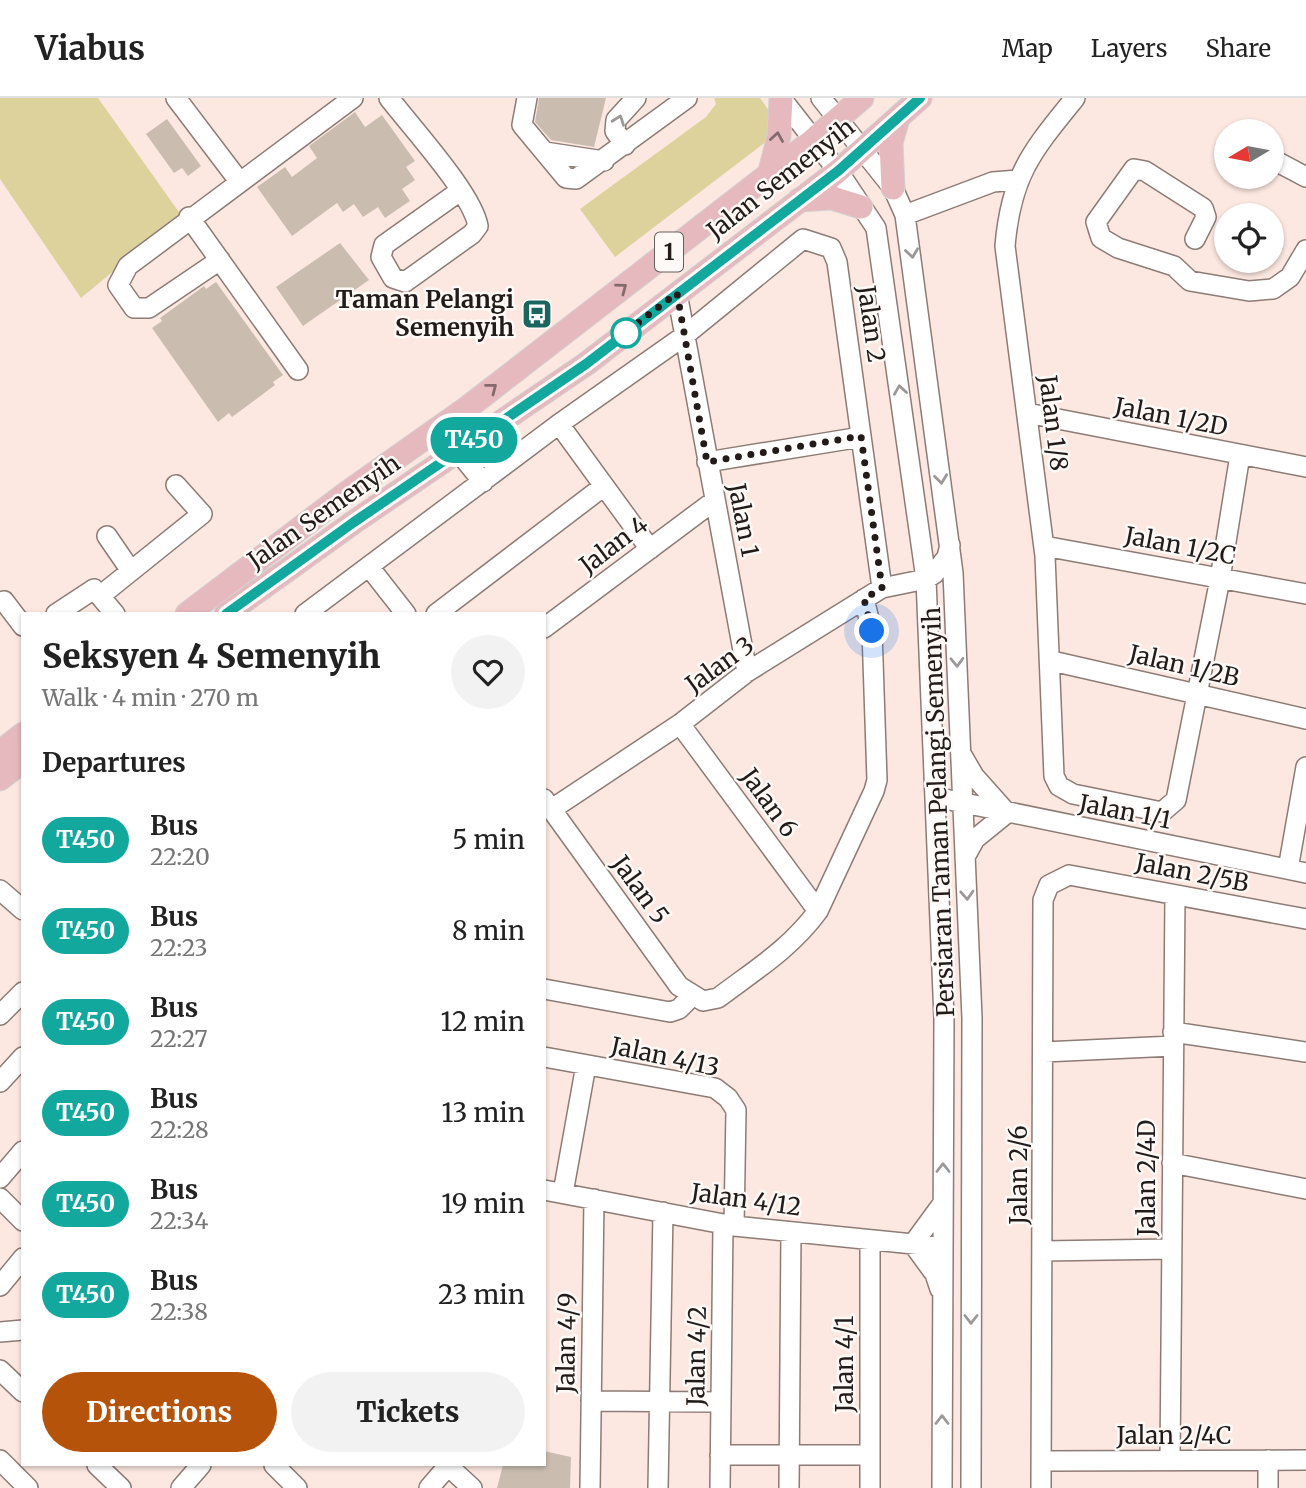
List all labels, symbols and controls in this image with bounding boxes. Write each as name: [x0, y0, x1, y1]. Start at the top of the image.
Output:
text: Viabus: [35, 28, 145, 69]
text: Map: [1002, 33, 1053, 64]
text: Layers: [1091, 33, 1167, 64]
text: Share: [1205, 33, 1271, 64]
street label: Jalan Semenyih: [700, 111, 861, 247]
one-way arrow: [611, 114, 625, 127]
north arrow: [1214, 119, 1284, 189]
map controls: [1214, 119, 1284, 273]
one-way arrow: [770, 131, 785, 143]
button: locate: [1214, 203, 1284, 273]
road number: 1: [655, 232, 683, 272]
one-way arrow: [904, 247, 919, 259]
street label: Jalan 2: [851, 282, 892, 364]
one-way arrow: [614, 283, 627, 296]
place label: Taman Pelangi Semenyih: [335, 284, 514, 343]
bus stop icon: Taman Pelangi Semenyih: [520, 297, 554, 331]
unlabelled marker: [611, 318, 641, 348]
street label: Jalan 1/8: [1032, 372, 1075, 473]
one-way arrow: [484, 384, 497, 396]
one-way arrow: [892, 384, 907, 396]
street label: Jalan 1/2D: [1111, 390, 1230, 443]
line badge: T450: [425, 417, 523, 463]
text: T450: [444, 424, 504, 455]
street label: Jalan Semenyih: [241, 447, 406, 576]
one-way arrow: [934, 473, 949, 484]
street label: Jalan 1: [721, 480, 766, 559]
street label: Jalan 4: [572, 509, 654, 581]
street label: Jalan 1/2C: [1121, 519, 1238, 571]
street label: Persiaran Taman Pelangi Semenyih: [916, 606, 961, 1018]
your location: [854, 613, 889, 648]
street label: Jalan 3: [679, 629, 760, 700]
button: heart: [451, 635, 525, 709]
text: Seksyen 4 Semenyih: [42, 636, 380, 677]
street label: Jalan 1/2B: [1125, 638, 1242, 693]
one-way arrow: [950, 656, 965, 667]
text: Walk · 4 min · 270 m: [42, 683, 259, 712]
text: Departures: [42, 746, 186, 779]
street label: Jalan 6: [733, 761, 805, 843]
street label: Jalan 1/1: [1075, 787, 1174, 836]
text: Bus: [150, 809, 198, 842]
text: 5 min: [452, 823, 525, 856]
text: T450: [56, 824, 115, 855]
text: 22:20: [150, 842, 210, 871]
street label: Jalan 2/5B: [1132, 846, 1251, 899]
street label: Jalan 5: [605, 849, 676, 930]
one-way arrow: [959, 890, 974, 901]
text: Bus: [150, 900, 198, 933]
text: 8 min: [452, 914, 525, 947]
text: T450: [56, 915, 115, 946]
text: 22:23: [150, 933, 208, 962]
text: Bus: [150, 991, 198, 1024]
text: 12 min: [441, 1005, 525, 1038]
text: T450: [56, 1006, 115, 1037]
text: 22:27: [150, 1024, 208, 1053]
street label: Jalan 4/13: [607, 1030, 722, 1083]
text: Bus: [150, 1082, 198, 1115]
text: 13 min: [441, 1096, 525, 1129]
text: T450: [56, 1097, 115, 1128]
text: 22:28: [150, 1115, 209, 1144]
street label: Jalan 2/4D: [1131, 1120, 1162, 1237]
street label: Jalan 2/6: [1003, 1125, 1034, 1226]
one-way arrow: [935, 1162, 951, 1173]
text: Bus: [150, 1173, 198, 1206]
street label: Jalan 4/12: [688, 1176, 803, 1223]
text: 19 min: [441, 1187, 525, 1220]
text: T450: [56, 1188, 115, 1219]
text: 22:34: [150, 1206, 208, 1235]
text: Bus: [150, 1264, 198, 1297]
text: 23 min: [438, 1278, 525, 1311]
text: T450: [56, 1279, 115, 1310]
street label: Jalan 4/9: [550, 1292, 583, 1395]
text: 22:38: [150, 1297, 208, 1326]
street label: Jalan 4/2: [680, 1306, 713, 1407]
one-way arrow: [963, 1314, 979, 1324]
street label: Jalan 4/1: [829, 1315, 860, 1413]
button: Directions: [42, 1372, 277, 1452]
button: Tickets: [291, 1372, 525, 1452]
one-way arrow: [934, 1414, 950, 1425]
street label: Jalan 2/4C: [1116, 1420, 1232, 1451]

